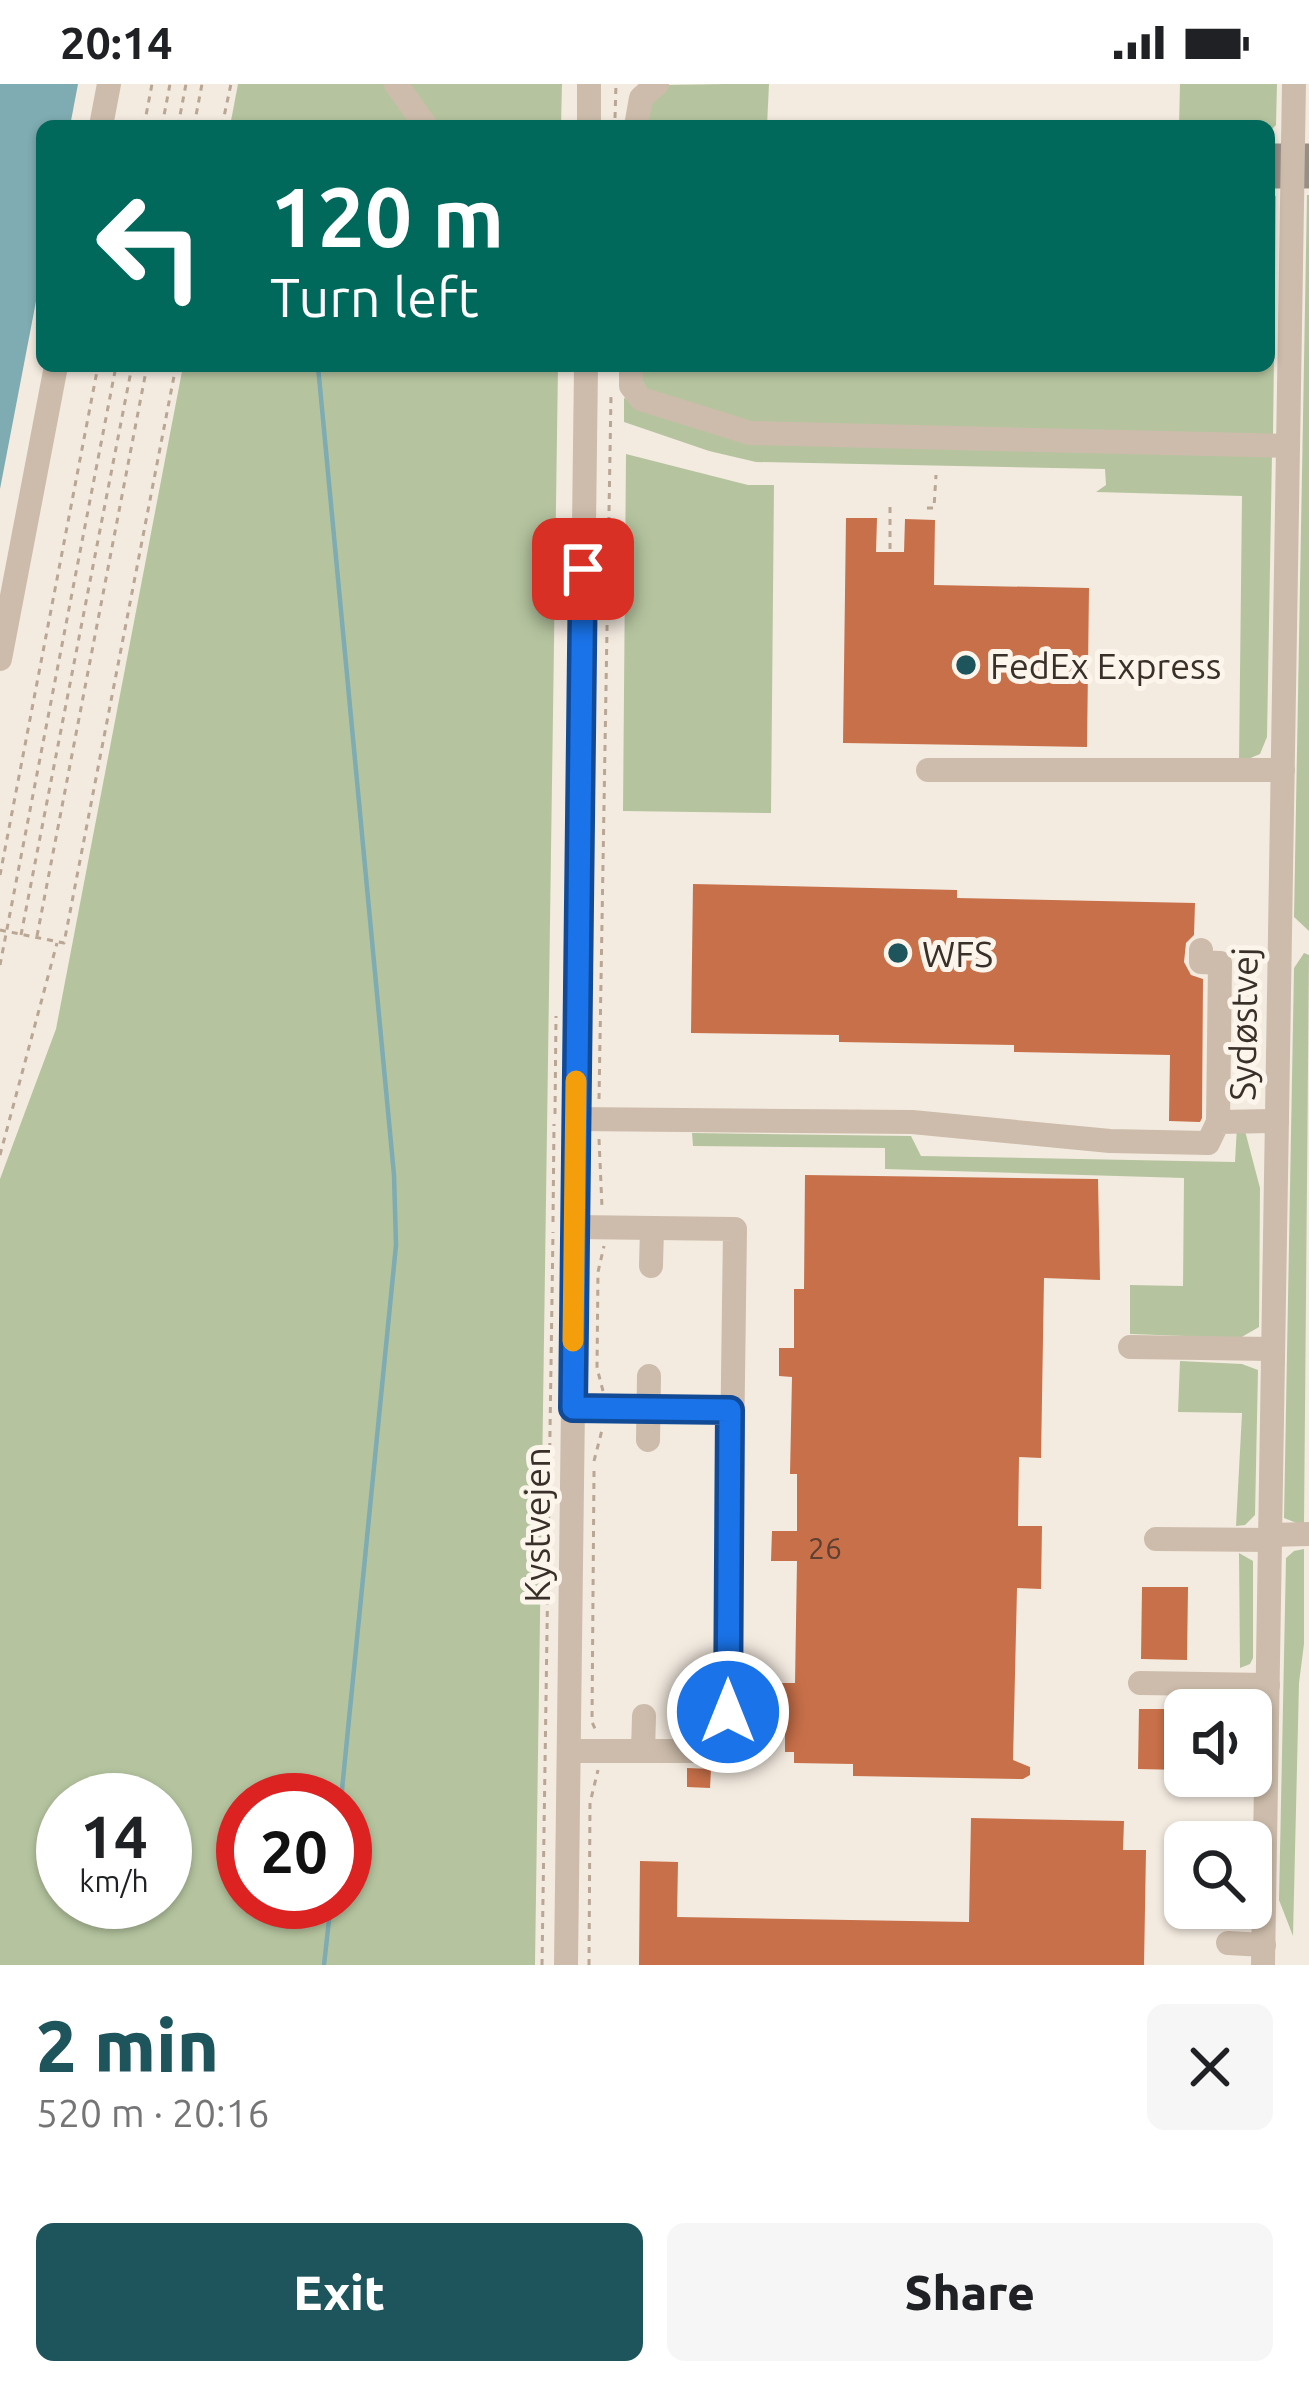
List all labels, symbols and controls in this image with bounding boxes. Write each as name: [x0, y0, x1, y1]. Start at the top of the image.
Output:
text: 20:14: [60, 17, 173, 68]
icon: left: [72, 168, 228, 324]
text: 120 m: [270, 169, 504, 263]
text: Turn left: [270, 267, 479, 327]
pin: [532, 518, 634, 620]
icon: arrive: [550, 536, 616, 602]
place label: FedEx Express: [990, 645, 1221, 686]
marker: FedEx Express: [953, 652, 979, 678]
place label: WFS: [922, 933, 993, 974]
marker: WFS: [885, 940, 911, 966]
street label: Sydøstvej: [1221, 947, 1265, 1101]
street label: Kystvejen: [516, 1447, 557, 1603]
house number: 26: [808, 1531, 842, 1565]
position arrow: [665, 1649, 791, 1775]
map controls: [1164, 1689, 1272, 1929]
button: sound: [1164, 1689, 1272, 1797]
speed limit sign: 20: [216, 1773, 372, 1929]
text: 14: [80, 1802, 148, 1869]
button: search: [1164, 1821, 1272, 1929]
text: km/h: [79, 1864, 149, 1898]
button: close: [1147, 2004, 1273, 2130]
text: 2 min: [36, 2005, 219, 2086]
text: 520 m · 20:16: [36, 2091, 270, 2134]
button: Exit: [36, 2223, 643, 2361]
button: Share: [667, 2223, 1273, 2361]

